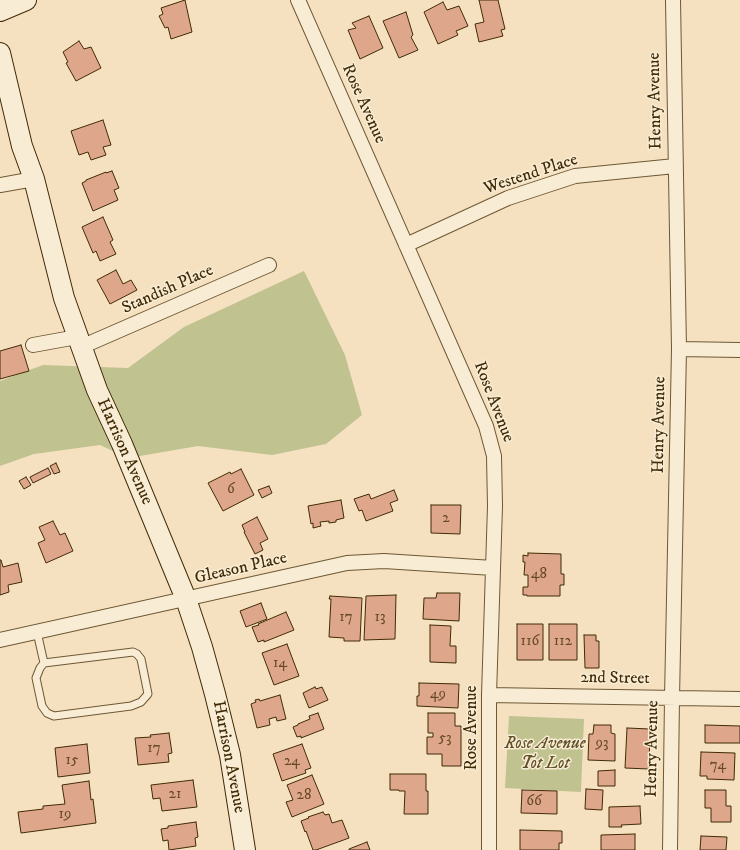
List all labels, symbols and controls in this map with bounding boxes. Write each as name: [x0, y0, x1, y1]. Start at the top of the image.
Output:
street label: Henry Avenue: [645, 52, 667, 150]
street label: Rose Avenue: [336, 61, 390, 147]
street label: Westend Place: [482, 150, 580, 200]
street label: Standish Place: [119, 261, 217, 319]
street label: Rose Avenue: [468, 359, 518, 445]
street label: Henry Avenue: [649, 376, 671, 474]
street label: Harrison Avenue: [91, 396, 157, 508]
house number: 6: [227, 481, 235, 499]
house number: 2: [442, 510, 450, 528]
street label: Gleason Place: [193, 548, 289, 590]
house number: 48: [531, 566, 547, 584]
house number: 17: [339, 609, 353, 627]
house number: 13: [374, 609, 386, 627]
house number: 116: [521, 633, 539, 651]
house number: 112: [554, 633, 572, 651]
house number: 14: [273, 655, 287, 673]
street label: 2nd Street: [580, 668, 650, 690]
house number: 49: [430, 686, 446, 704]
street label: Rose Avenue: [462, 686, 482, 770]
street label: Harrison Avenue: [207, 699, 249, 815]
street label: Henry Avenue: [642, 700, 664, 798]
house number: 53: [438, 730, 452, 748]
park label: Rose Avenue Tot Lot: [505, 734, 585, 774]
house number: 93: [595, 735, 609, 753]
house number: 17: [147, 740, 161, 758]
house number: 15: [66, 752, 78, 770]
house number: 24: [284, 753, 300, 771]
house number: 74: [710, 757, 726, 775]
house number: 21: [169, 786, 181, 804]
house number: 28: [297, 787, 311, 805]
house number: 66: [526, 793, 542, 811]
house number: 19: [59, 806, 71, 824]

